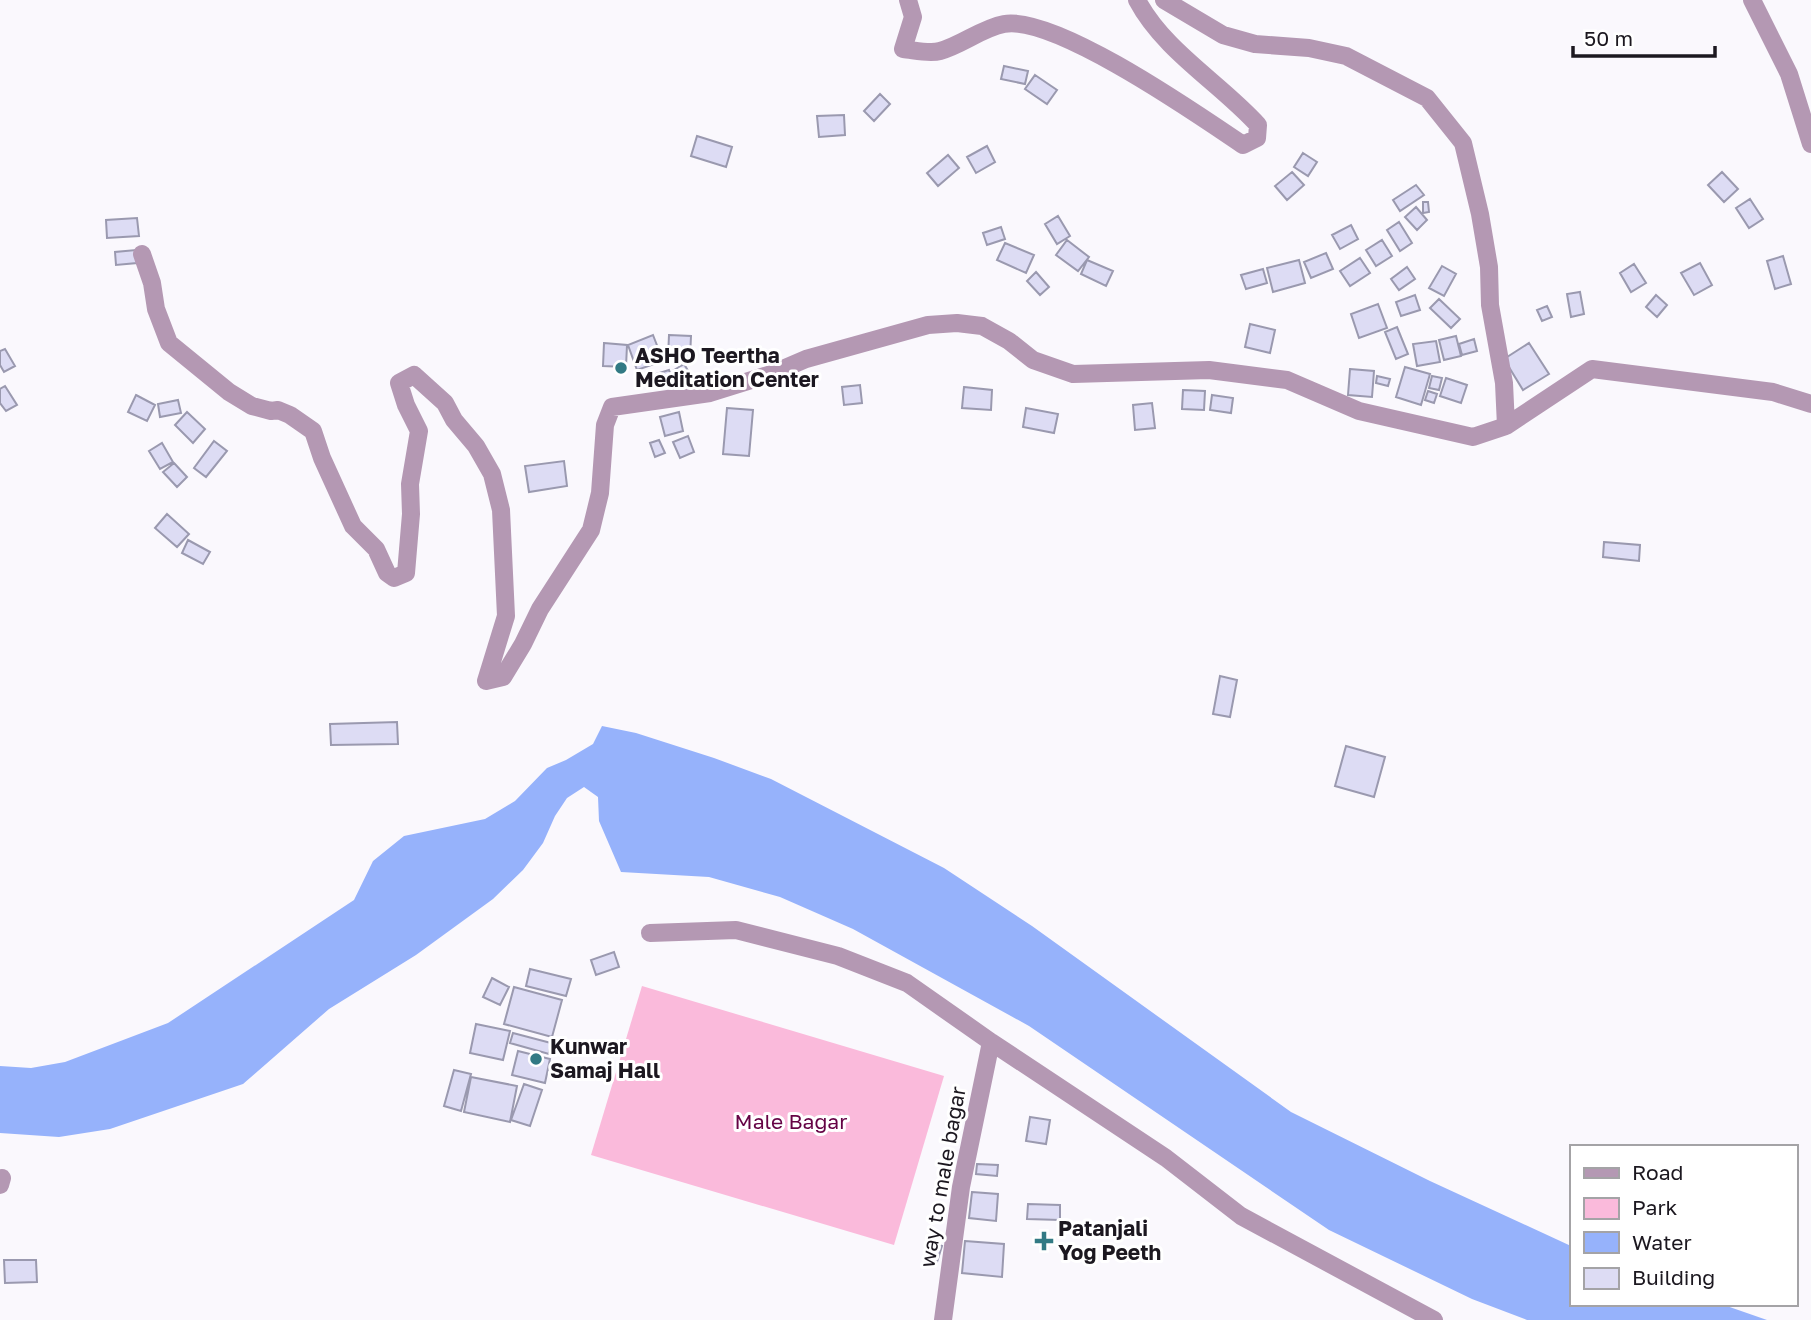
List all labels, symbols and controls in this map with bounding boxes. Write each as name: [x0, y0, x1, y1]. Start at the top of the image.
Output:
scale bar: [1573, 14, 1715, 58]
text: 50 m: [1584, 25, 1633, 51]
place label: ASHO Teertha Meditation Center: [635, 342, 819, 392]
marker: ASHO Teertha Meditation Center: [613, 360, 629, 376]
place label: Kunwar Samaj Hall: [550, 1033, 660, 1083]
marker: Kunwar Samaj Hall: [528, 1051, 544, 1067]
street label: way to male bagar: [913, 1084, 971, 1269]
park label: Male Bagar: [735, 1108, 847, 1134]
legend: [1570, 1145, 1797, 1306]
text: Road: [1632, 1159, 1683, 1185]
text: Park: [1632, 1194, 1678, 1220]
place label: Patanjali Yog Peeth: [1058, 1215, 1161, 1265]
text: Water: [1632, 1229, 1692, 1255]
marker: Patanjali Yog Peeth: [1036, 1233, 1052, 1249]
text: Building: [1632, 1264, 1715, 1290]

